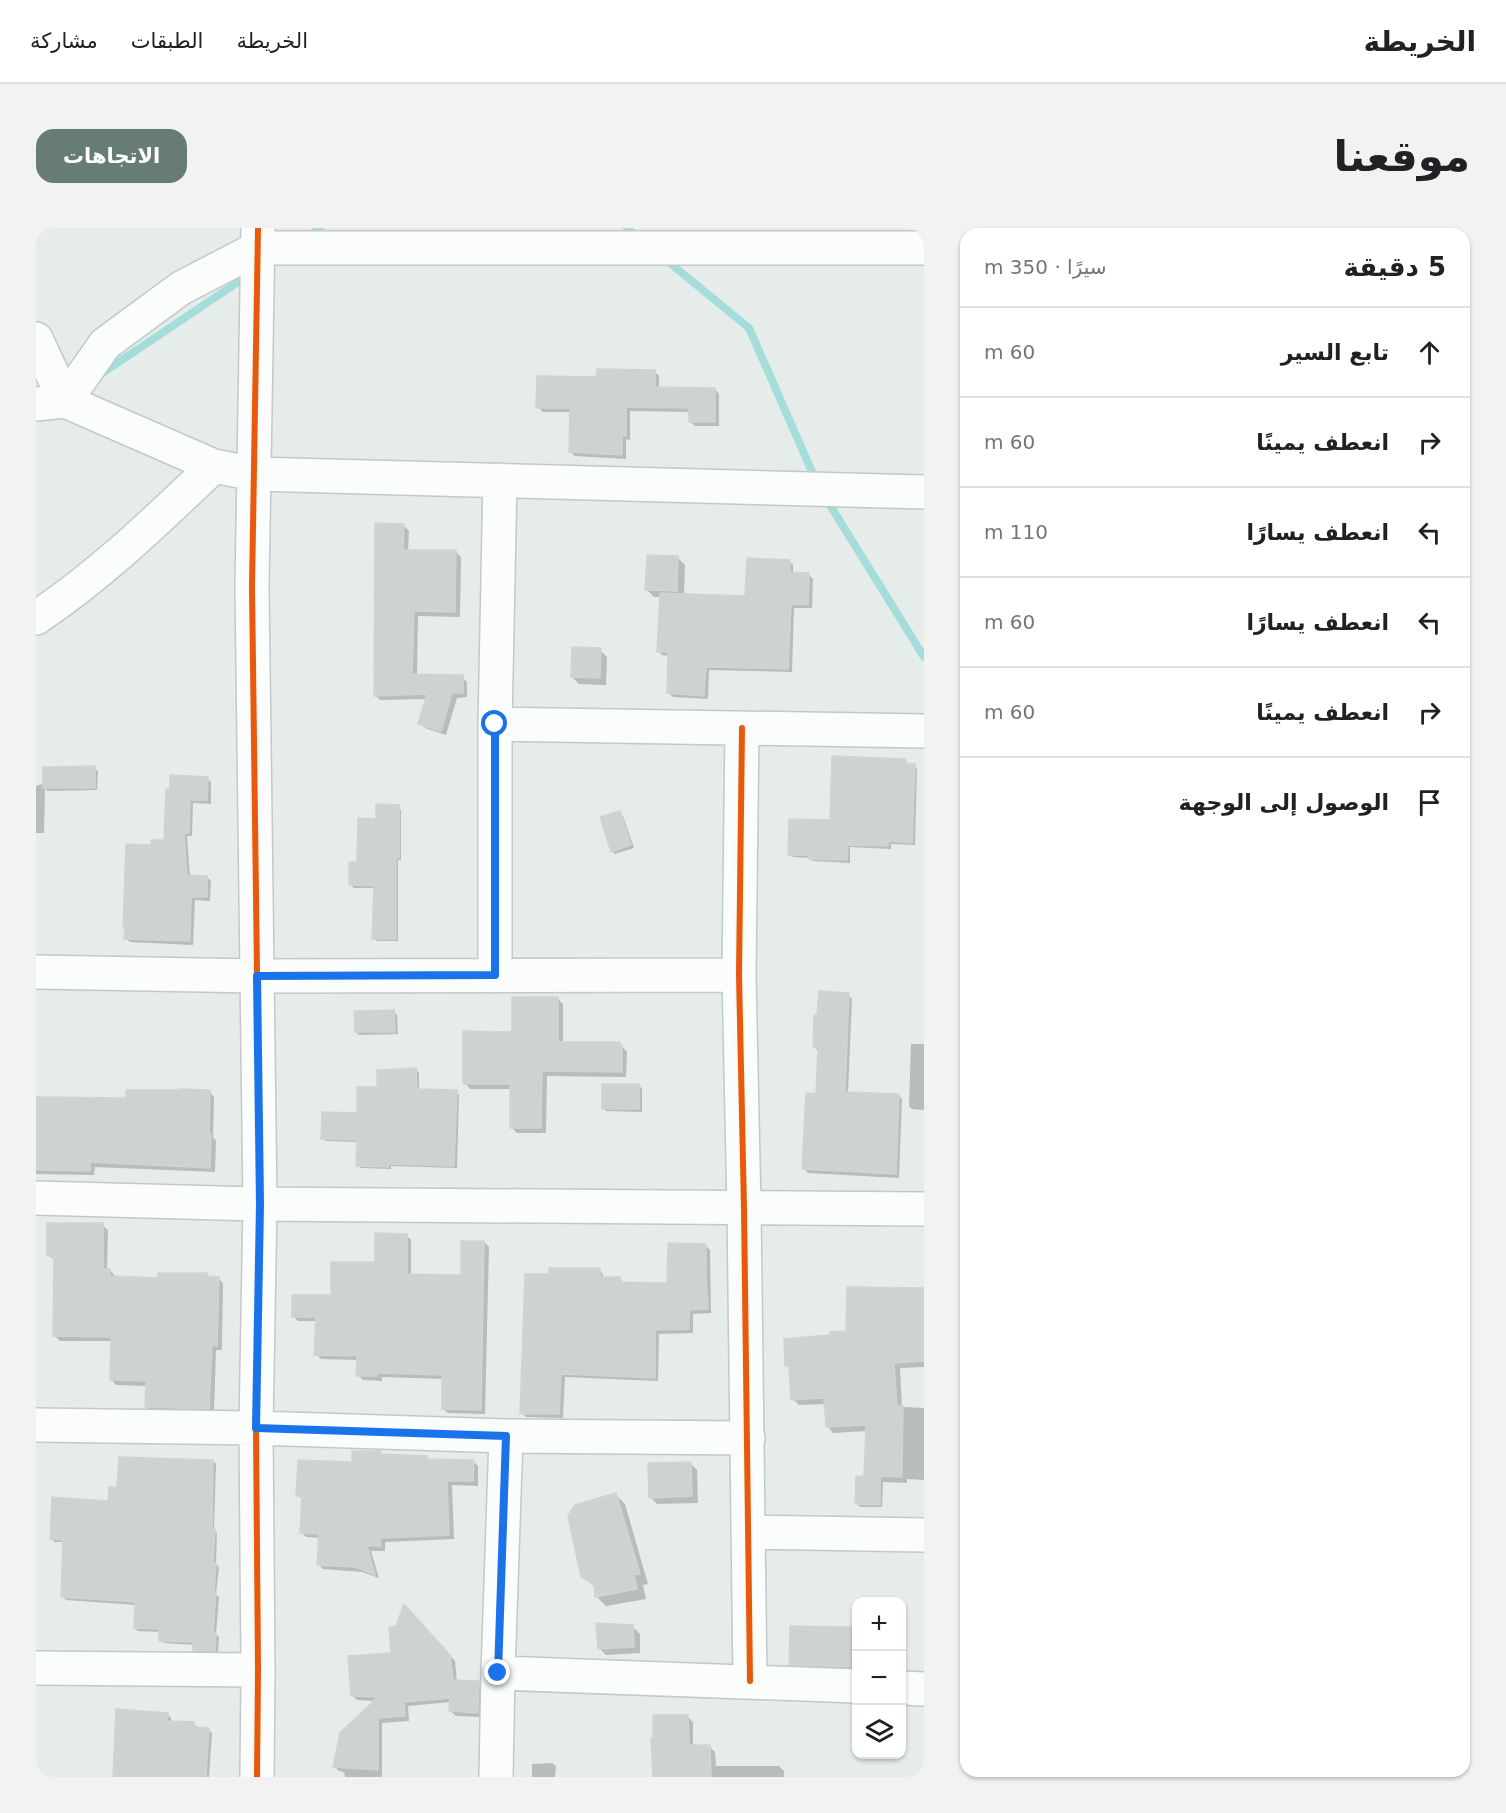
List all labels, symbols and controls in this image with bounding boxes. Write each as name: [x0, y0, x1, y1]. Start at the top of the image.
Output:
text: الخريطة: [1364, 25, 1476, 58]
text: مشاركة: [30, 29, 98, 53]
text: الطبقات: [131, 29, 203, 53]
text: الخريطة: [236, 29, 308, 53]
button: الاتجاهات: [36, 129, 187, 183]
text: موقعنا: [1334, 132, 1470, 181]
text: 5 دقيقة: [1343, 252, 1446, 282]
text: سيرًا · 350 m: [984, 255, 1107, 279]
icon: ahead: [1413, 336, 1446, 369]
text: 60 m: [984, 340, 1035, 364]
text: تابع السير: [1281, 340, 1389, 365]
icon: right: [1413, 426, 1446, 459]
text: 60 m: [984, 430, 1035, 454]
text: انعطف يمينًا: [1256, 430, 1389, 455]
icon: left: [1413, 516, 1446, 549]
text: 110 m: [984, 520, 1048, 544]
text: انعطف يسارًا: [1246, 520, 1389, 545]
icon: left: [1413, 606, 1446, 639]
text: 60 m: [984, 610, 1035, 634]
text: انعطف يسارًا: [1246, 610, 1389, 635]
icon: right: [1413, 696, 1446, 729]
text: 60 m: [984, 700, 1035, 724]
text: انعطف يمينًا: [1256, 700, 1389, 725]
route start: [481, 710, 507, 736]
icon: arrive: [1413, 786, 1446, 819]
text: الوصول إلى الوجهة: [1179, 790, 1389, 815]
map controls: [852, 1597, 906, 1759]
button: +: [852, 1597, 906, 1651]
button: −: [852, 1651, 906, 1705]
route end: [484, 1659, 510, 1685]
button: layers: [852, 1705, 906, 1759]

